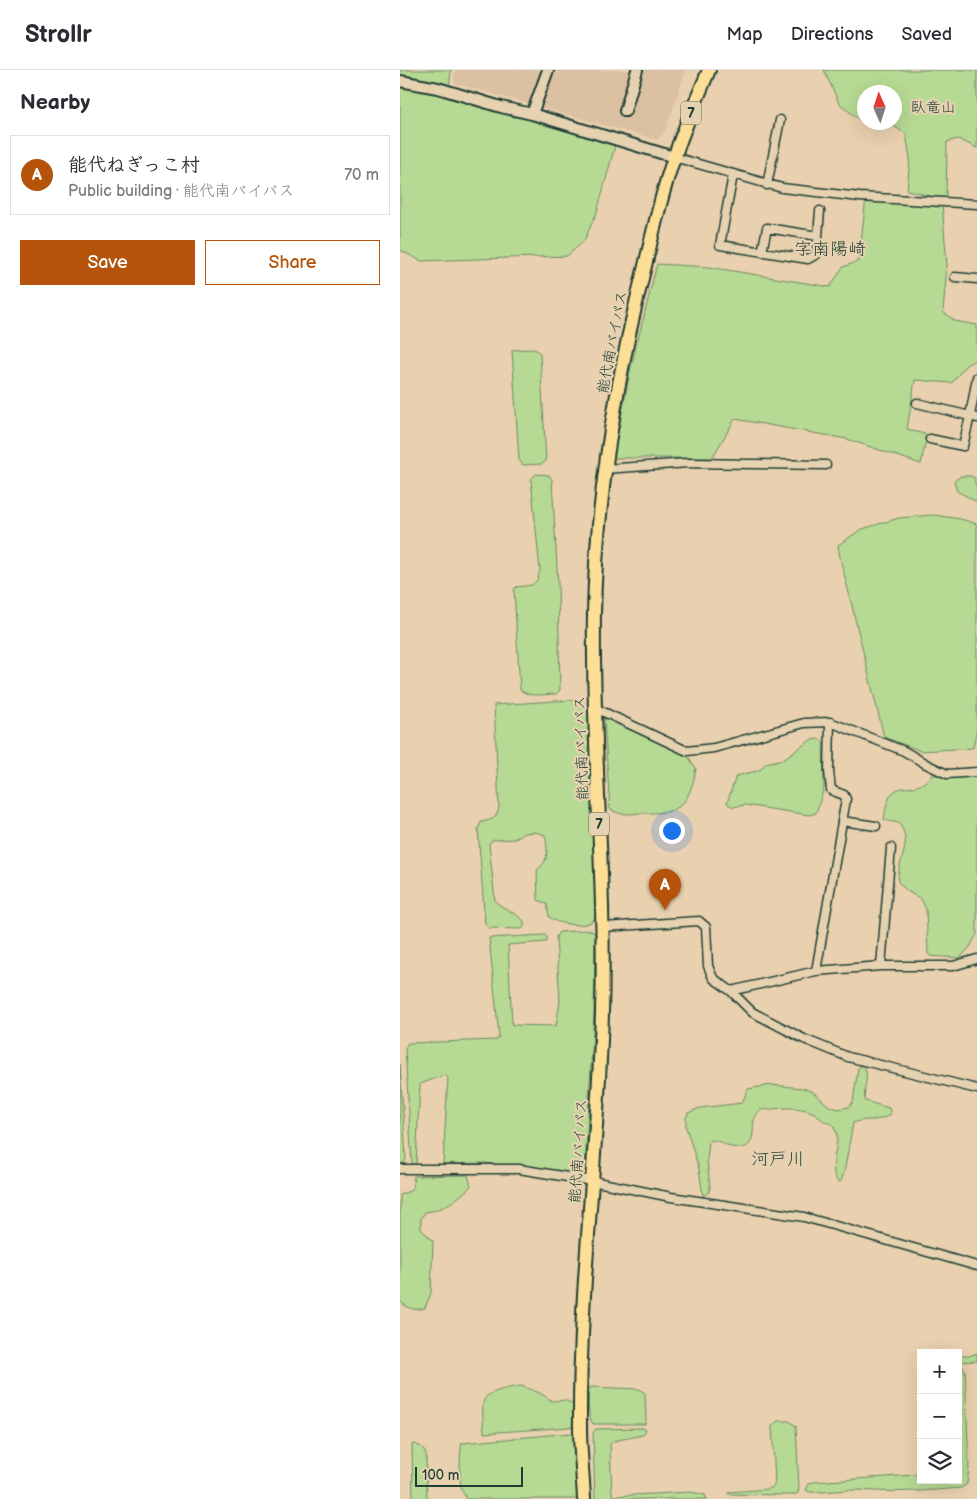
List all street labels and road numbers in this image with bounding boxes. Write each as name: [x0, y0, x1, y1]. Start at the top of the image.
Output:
road number: 7: [681, 102, 701, 124]
street label: 能代南バイパス: [593, 289, 632, 395]
street label: 能代南バイパス: [570, 695, 593, 801]
road number: 7: [589, 812, 609, 836]
street label: 能代南バイパス: [565, 1098, 592, 1204]

